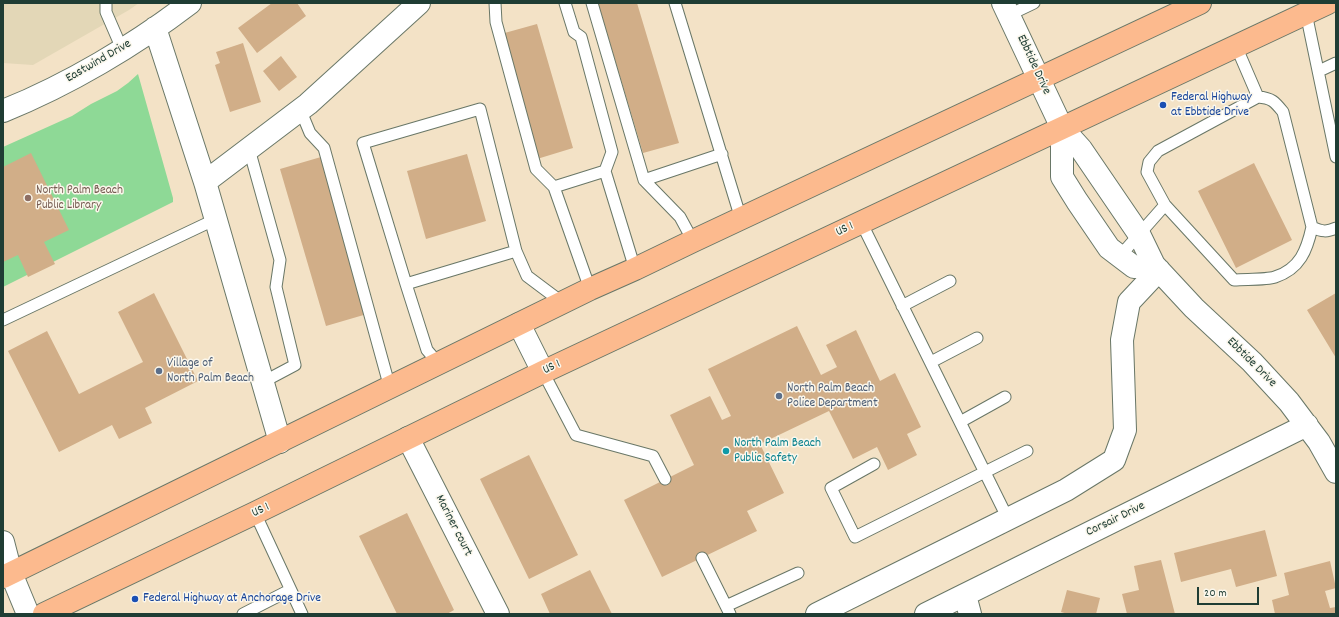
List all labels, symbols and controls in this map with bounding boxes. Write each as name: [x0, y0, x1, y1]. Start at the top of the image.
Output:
street label: Ebbtide Drive: [1012, 33, 1054, 97]
street label: Eastwind Drive: [63, 37, 135, 87]
place label: Federal Highway at Ebbtide Drive: [1171, 90, 1252, 121]
marker: Federal Highway at Ebbtide Drive: [1158, 100, 1168, 110]
place label: North Palm Beach Public Library: [36, 183, 123, 214]
marker: North Palm Beach Public Library: [23, 193, 33, 203]
street label: US 1: [834, 219, 856, 241]
street label: Ebbtide Drive: [1223, 335, 1279, 391]
place label: Village of North Palm Beach: [167, 356, 254, 387]
street label: US 1: [541, 357, 563, 379]
marker: Village of North Palm Beach: [154, 366, 164, 376]
place label: North Palm Beach Police Department: [787, 381, 878, 412]
marker: North Palm Beach Police Department: [774, 391, 784, 401]
place label: North Palm Beach Public Safety: [734, 436, 821, 467]
marker: North Palm Beach Public Safety: [721, 446, 731, 456]
street label: Mariner court: [431, 493, 475, 559]
street label: Corsair Drive: [1084, 499, 1148, 541]
street label: US 1: [250, 500, 272, 522]
scale bar: [1199, 579, 1261, 605]
text: 20 m: [1204, 585, 1227, 602]
place label: Federal Highway at Anchorage Drive: [143, 591, 321, 607]
marker: Federal Highway at Anchorage Drive: [130, 594, 140, 604]

